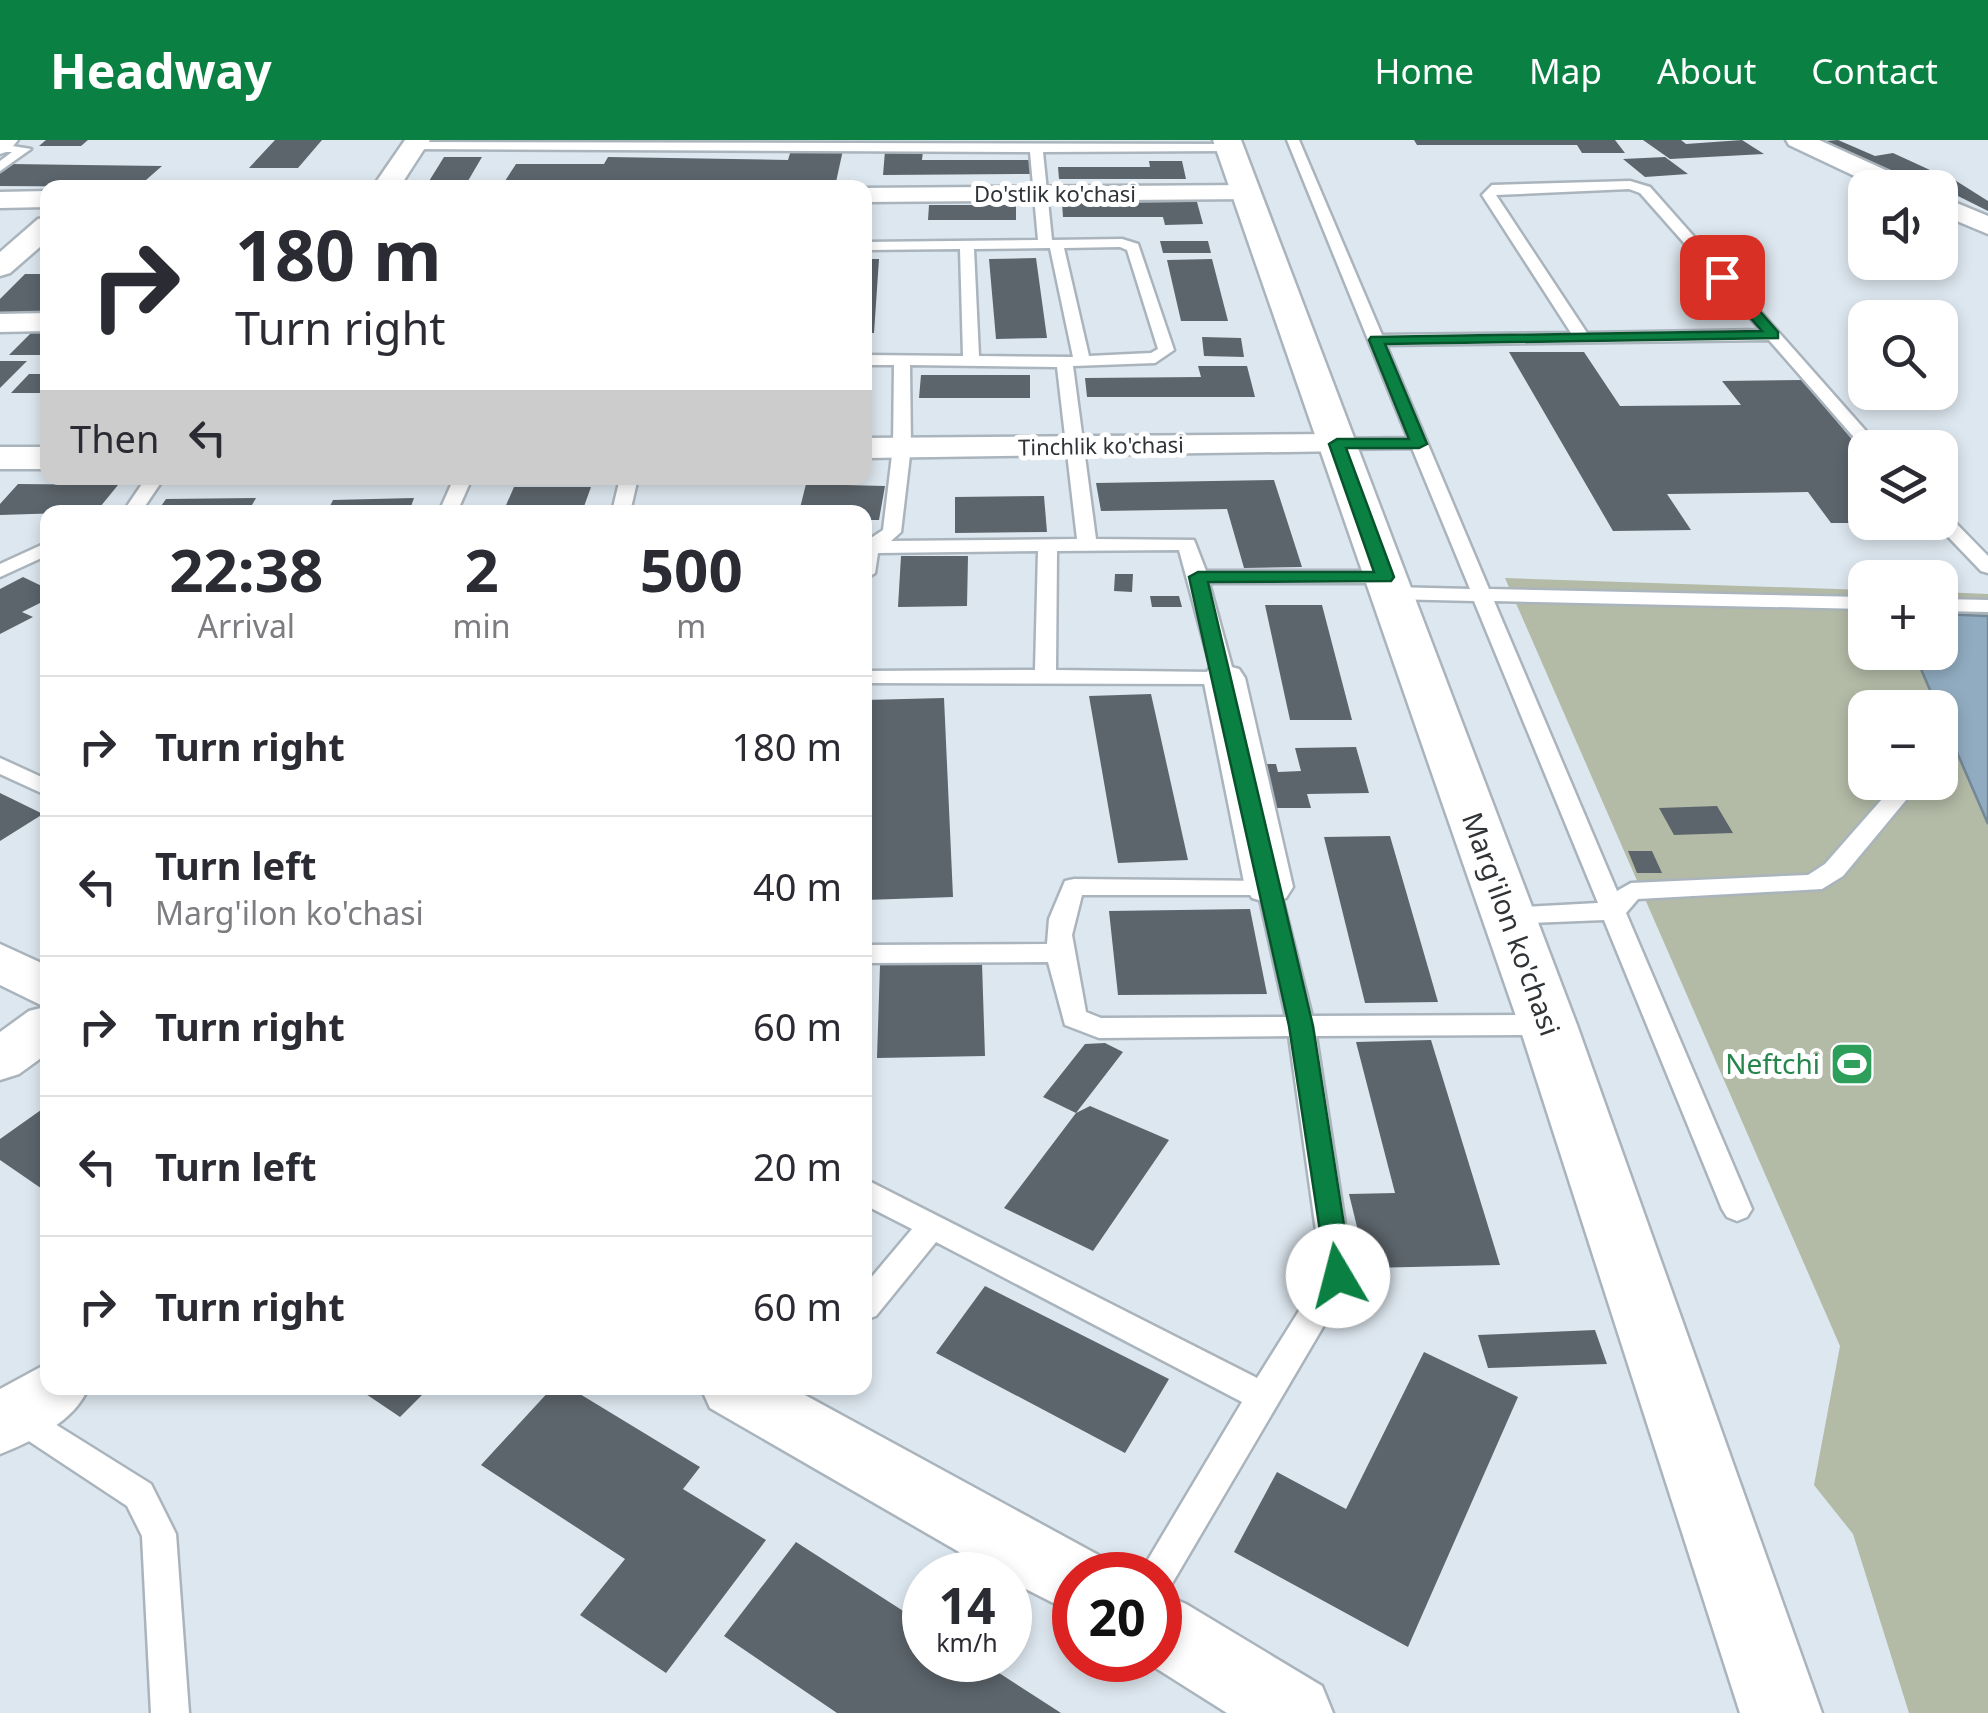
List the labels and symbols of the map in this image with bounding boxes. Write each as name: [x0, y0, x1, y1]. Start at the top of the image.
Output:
street label: Do'stlik ko'chasi: [974, 178, 1136, 208]
pin: [1680, 235, 1765, 320]
street label: Tinchlik ko'chasi: [1018, 429, 1184, 461]
street label: Marg'ilon ko'chasi: [1454, 807, 1570, 1041]
sports icon: Neftchi: [1829, 1041, 1875, 1087]
place label: Neftchi: [1725, 1044, 1820, 1082]
position arrow: [1286, 1224, 1390, 1328]
speed limit sign: 20: [1052, 1552, 1182, 1682]

